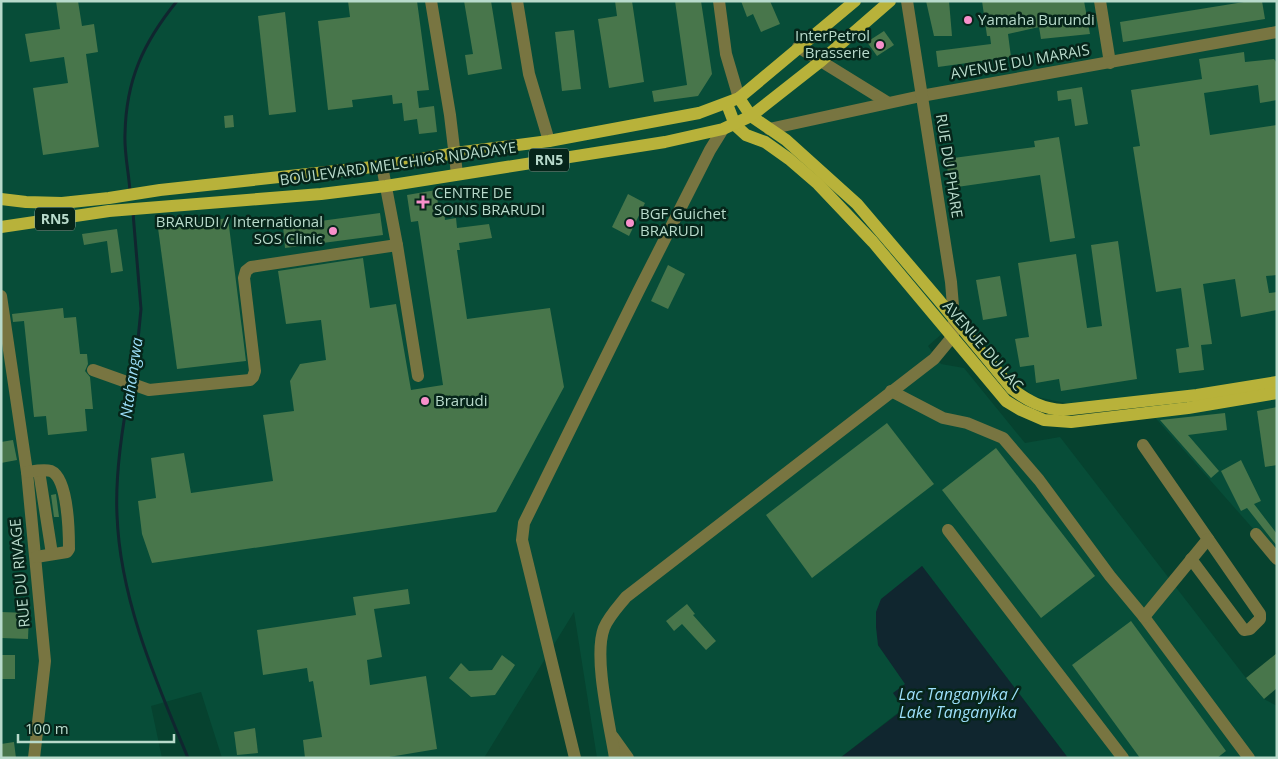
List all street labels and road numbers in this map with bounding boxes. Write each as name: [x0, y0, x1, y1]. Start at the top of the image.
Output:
street label: AVENUE DU MARAIS: [949, 39, 1091, 83]
street label: RUE DU PHARE: [932, 112, 968, 219]
street label: BOULEVARD MELCHIOR NDADAYE: [278, 136, 518, 190]
road number: RN5: [529, 148, 569, 172]
road number: RN5: [35, 208, 75, 230]
street label: AVENUE DU LAC: [939, 296, 1029, 395]
street label: RUE DU RIVAGE: [4, 518, 34, 628]

